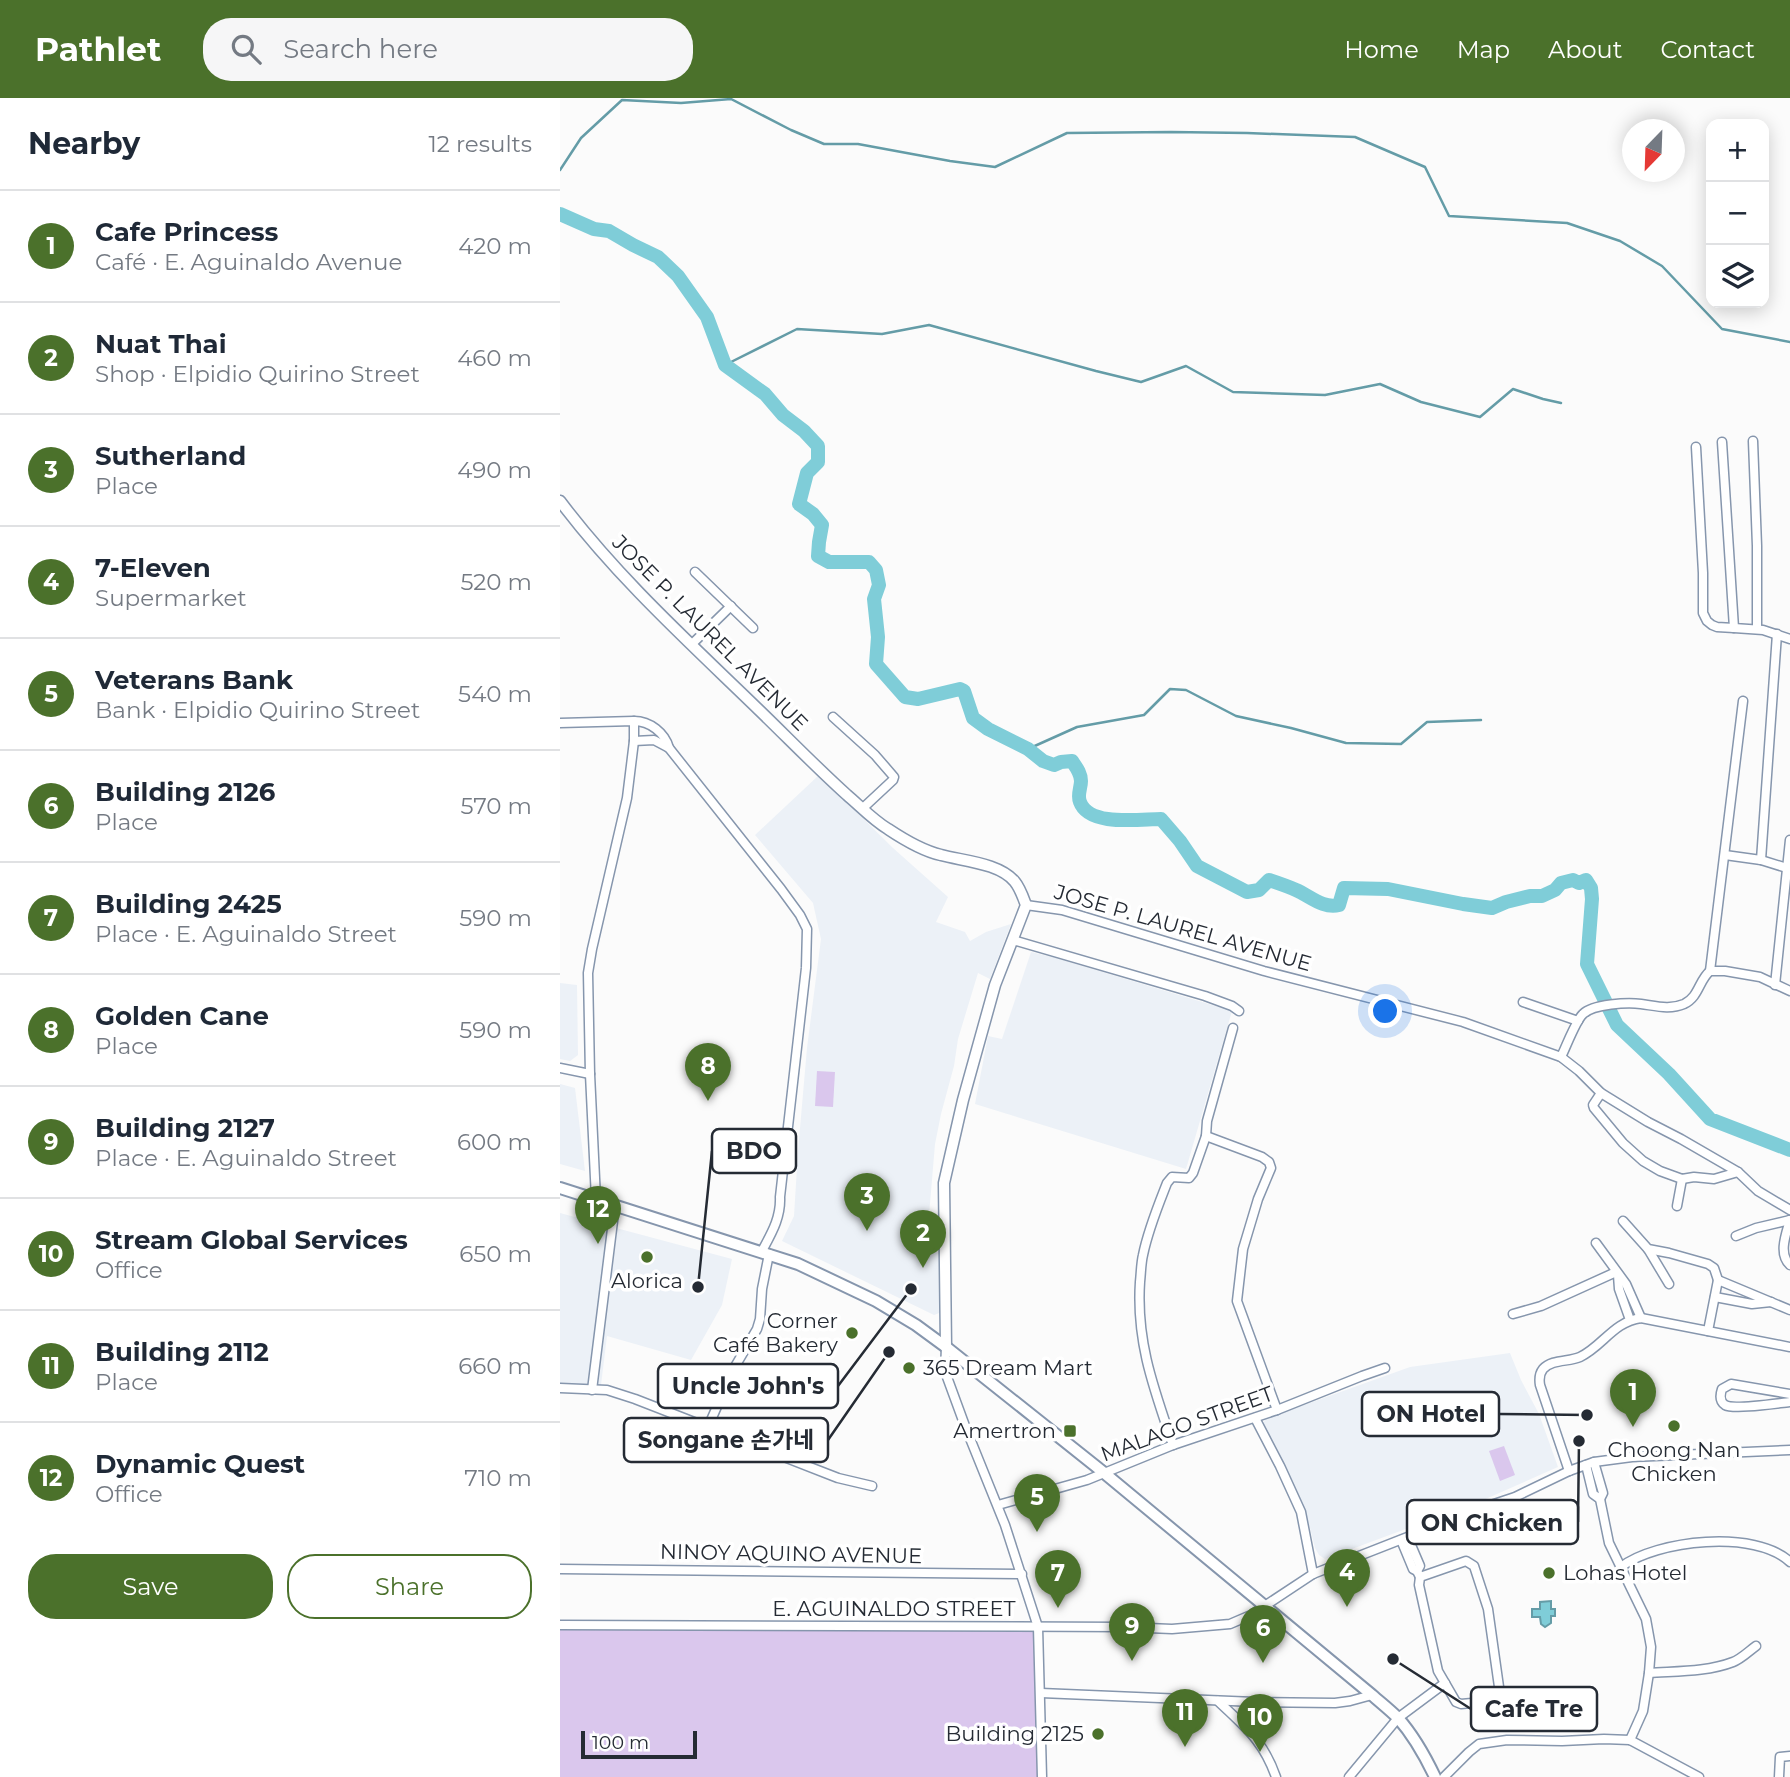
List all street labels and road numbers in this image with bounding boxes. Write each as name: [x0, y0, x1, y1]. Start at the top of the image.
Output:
street label: JOSE P. LAUREL AVENUE: [607, 529, 813, 736]
street label: JOSE P. LAUREL AVENUE: [1051, 879, 1315, 976]
street label: MALAGO STREET: [1097, 1381, 1277, 1466]
street label: NINOY AQUINO AVENUE: [660, 1539, 922, 1568]
street label: E. AGUINALDO STREET: [772, 1596, 1016, 1621]

